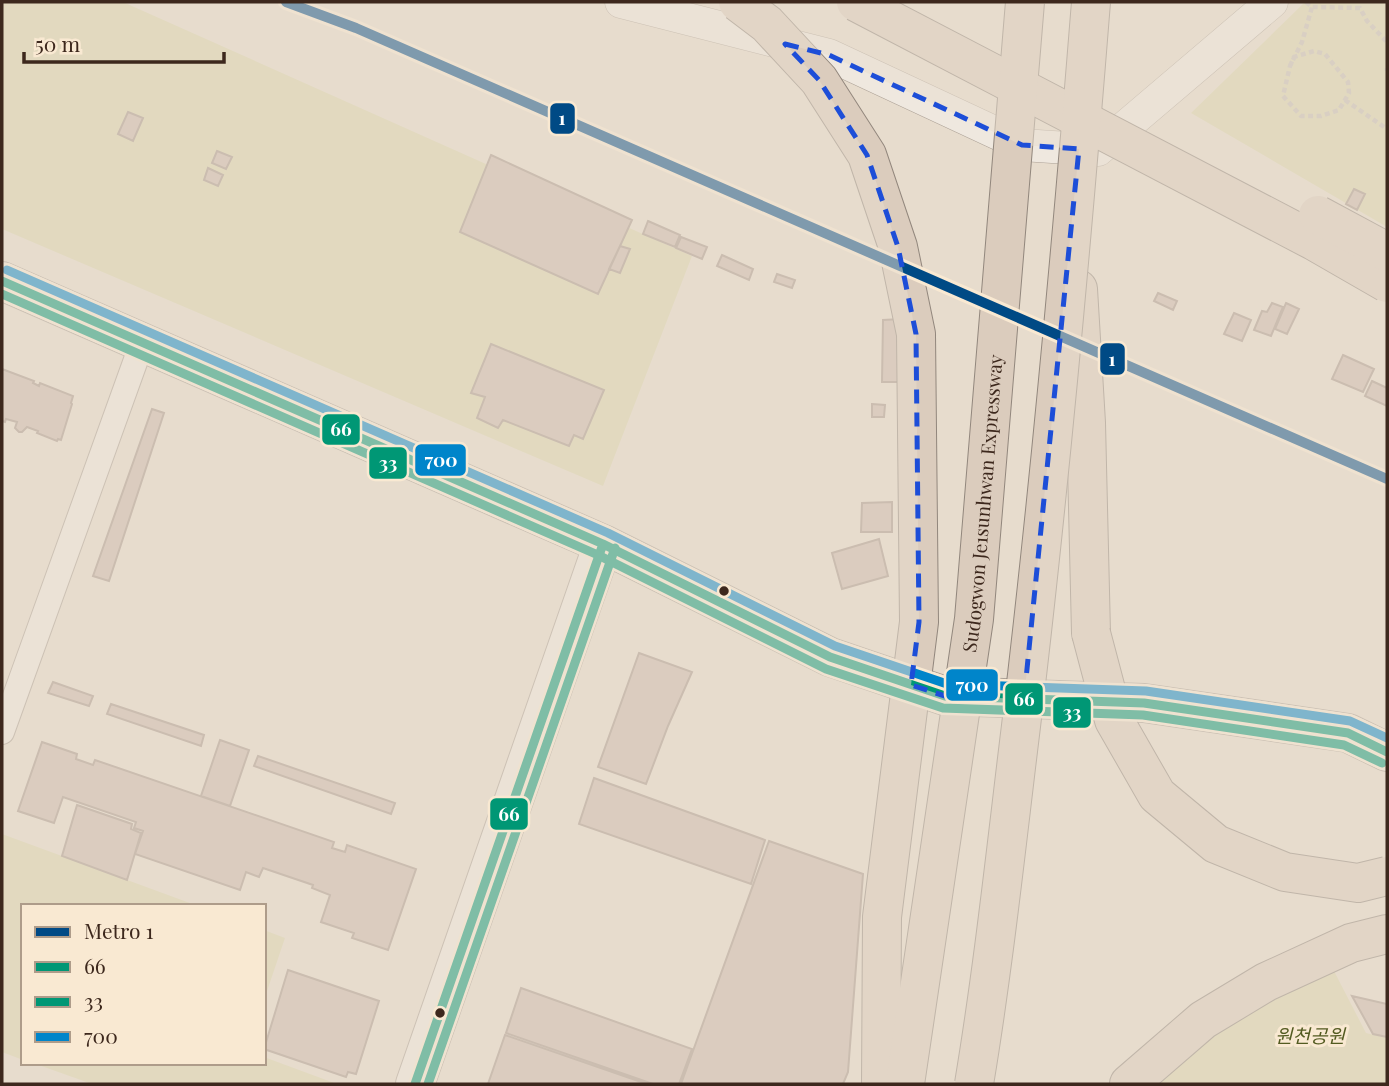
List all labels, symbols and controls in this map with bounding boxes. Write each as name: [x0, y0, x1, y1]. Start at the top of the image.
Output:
scale bar: [24, 21, 224, 65]
text: 50 m: [35, 29, 81, 57]
line badge: 1: [549, 102, 576, 135]
text: 1: [558, 104, 566, 130]
line badge: 1: [1099, 342, 1126, 376]
text: 1: [1108, 345, 1116, 371]
street label: Sudogwon Je1sunhwan Expressway: [955, 353, 1008, 654]
line badge: 66: [321, 413, 361, 446]
text: 66: [330, 415, 352, 441]
line badge: 700: [414, 443, 467, 477]
line badge: 33: [368, 446, 408, 480]
text: 700: [424, 446, 458, 472]
text: 33: [379, 449, 397, 475]
unlabelled marker: [717, 584, 731, 598]
line badge: 700: [945, 668, 999, 702]
text: 700: [955, 671, 989, 697]
line badge: 66: [1004, 682, 1044, 716]
text: 66: [1013, 685, 1035, 711]
line badge: 33: [1052, 696, 1092, 729]
text: 33: [1063, 698, 1081, 724]
line badge: 66: [489, 797, 529, 831]
text: 66: [498, 800, 520, 826]
legend: [21, 904, 266, 1065]
text: Metro 1: [84, 916, 154, 944]
text: 66: [84, 951, 106, 979]
text: 33: [84, 986, 103, 1014]
unlabelled marker: [433, 1006, 447, 1020]
text: 700: [84, 1021, 118, 1049]
park label: 원천공원: [1275, 1022, 1346, 1048]

